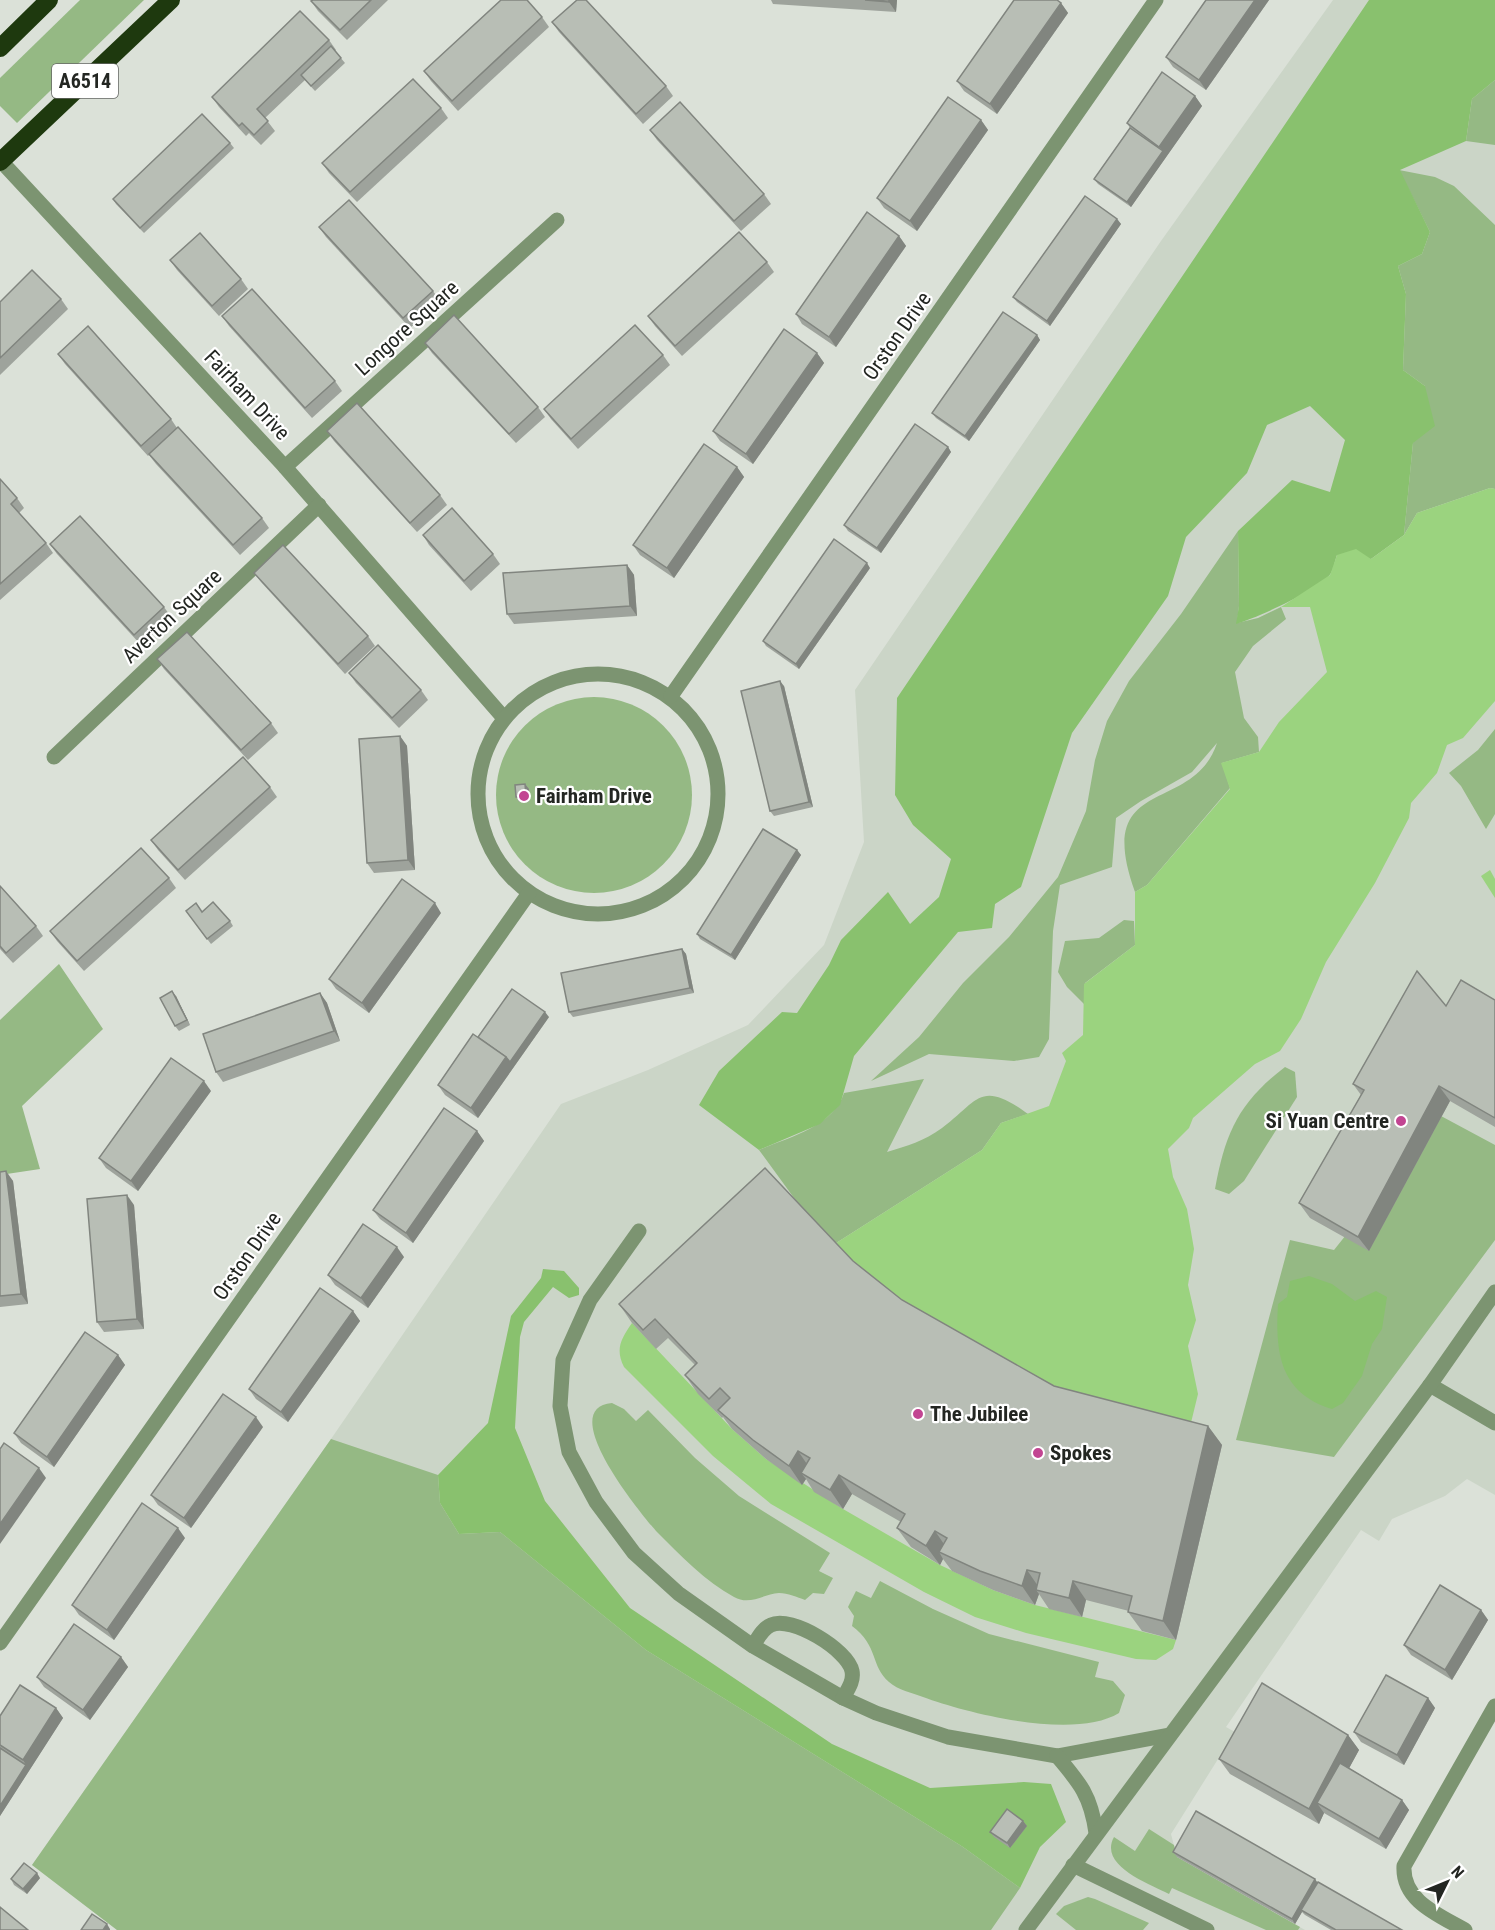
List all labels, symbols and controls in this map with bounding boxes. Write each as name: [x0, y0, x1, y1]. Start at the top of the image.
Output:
road number: A6514: [52, 64, 118, 98]
street label: Longore Square: [351, 275, 463, 380]
street label: Orston Drive: [858, 287, 936, 385]
street label: Fairham Drive: [199, 345, 295, 445]
street label: Averton Square: [118, 564, 227, 668]
place label: Fairham Drive: [536, 784, 652, 808]
marker: Fairham Drive: [517, 789, 531, 803]
place label: Si Yuan Centre: [1266, 1109, 1389, 1133]
marker: Si Yuan Centre: [1394, 1114, 1408, 1128]
street label: Orston Drive: [208, 1207, 286, 1305]
place label: The Jubilee: [930, 1402, 1028, 1426]
marker: The Jubilee: [911, 1407, 925, 1421]
place label: Spokes: [1050, 1441, 1112, 1465]
marker: Spokes: [1031, 1446, 1045, 1460]
north arrow: [1417, 1852, 1477, 1912]
text: N: [1447, 1862, 1468, 1882]

